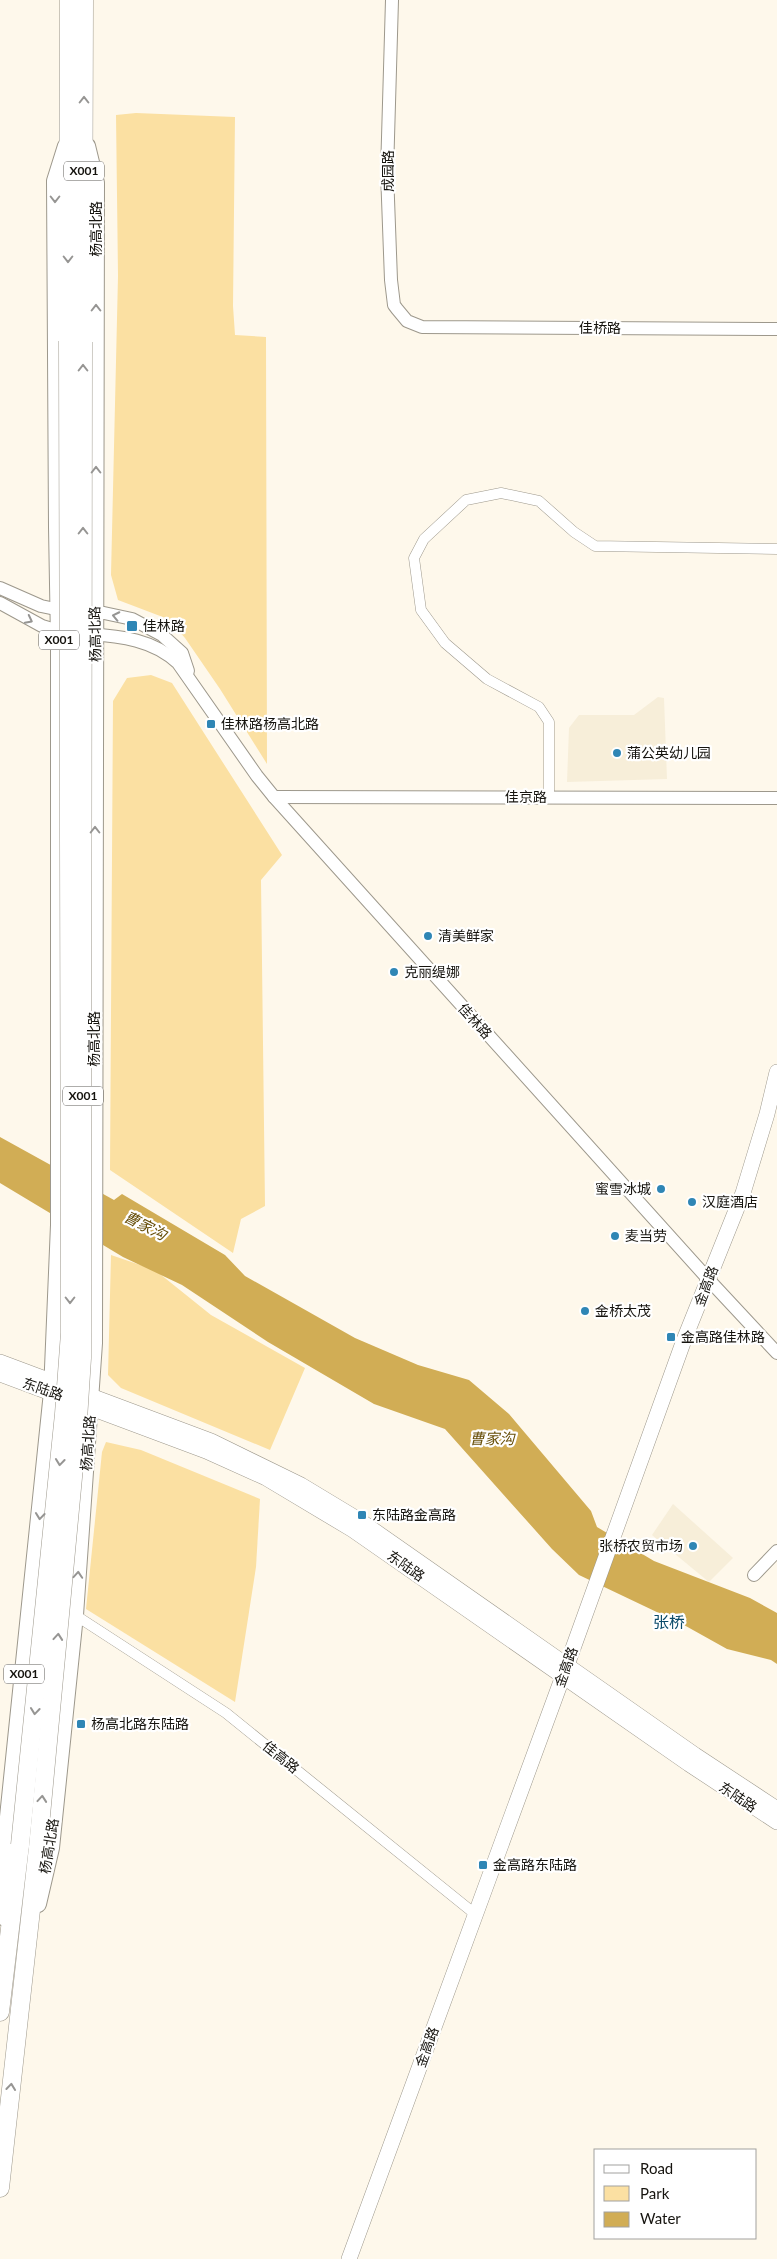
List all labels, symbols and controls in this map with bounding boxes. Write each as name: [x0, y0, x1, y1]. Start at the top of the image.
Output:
one-way arrow: [79, 96, 89, 104]
street label: 成园路: [379, 150, 396, 192]
road number: X001: [64, 162, 104, 180]
one-way arrow: [50, 195, 60, 203]
street label: 杨高北路: [87, 201, 104, 257]
one-way arrow: [63, 255, 73, 263]
one-way arrow: [91, 303, 101, 311]
street label: 佳桥路: [579, 319, 621, 336]
one-way arrow: [78, 364, 88, 372]
one-way arrow: [90, 466, 101, 474]
one-way arrow: [78, 527, 88, 534]
street label: 杨高北路: [86, 606, 103, 662]
one-way arrow: [112, 611, 121, 622]
one-way arrow: [23, 614, 32, 624]
place label: 佳林路: [143, 617, 185, 634]
marker: 佳林路: [125, 619, 139, 633]
road number: X001: [39, 630, 79, 650]
place label: 佳林路杨高北路: [221, 715, 319, 732]
marker: 佳林路杨高北路: [205, 718, 217, 730]
place label: 蒲公英幼儿园: [627, 744, 711, 761]
marker: 蒲公英幼儿园: [611, 747, 623, 759]
street label: 佳京路: [505, 788, 547, 805]
one-way arrow: [90, 826, 100, 834]
place label: 清美鲜家: [438, 927, 494, 944]
marker: 清美鲜家: [422, 930, 434, 942]
place label: 克丽缇娜: [404, 963, 460, 980]
marker: 克丽缇娜: [388, 966, 400, 978]
street label: 佳林路: [455, 999, 496, 1042]
street label: 杨高北路: [85, 1011, 102, 1067]
road number: X001: [63, 1086, 103, 1106]
place label: 蜜雪冰城: [595, 1180, 651, 1197]
marker: 蜜雪冰城: [655, 1183, 667, 1195]
place label: 汉庭酒店: [702, 1193, 758, 1210]
marker: 汉庭酒店: [686, 1196, 698, 1208]
water label: 曹家沟: [121, 1207, 171, 1244]
place label: 麦当劳: [625, 1227, 667, 1244]
marker: 麦当劳: [609, 1230, 621, 1242]
street label: 金高路: [690, 1263, 721, 1308]
one-way arrow: [65, 1296, 75, 1304]
place label: 金桥太茂: [595, 1302, 651, 1319]
marker: 金桥太茂: [579, 1305, 591, 1317]
place label: 金高路佳林路: [681, 1328, 765, 1345]
marker: 金高路佳林路: [665, 1331, 677, 1343]
street label: 东陆路: [21, 1374, 66, 1403]
street label: 杨高北路: [77, 1414, 98, 1471]
water label: 曹家沟: [469, 1429, 516, 1447]
one-way arrow: [55, 1458, 66, 1466]
place label: 东陆路金高路: [372, 1506, 456, 1523]
marker: 东陆路金高路: [356, 1509, 368, 1521]
one-way arrow: [35, 1512, 46, 1520]
place label: 张桥农贸市场: [599, 1537, 683, 1554]
marker: 张桥农贸市场: [687, 1540, 699, 1552]
street label: 东陆路: [384, 1547, 428, 1585]
one-way arrow: [72, 1571, 83, 1579]
district label: 张桥: [653, 1612, 685, 1631]
one-way arrow: [52, 1633, 63, 1641]
street label: 金高路: [550, 1644, 581, 1689]
road number: X001: [4, 1665, 44, 1684]
one-way arrow: [30, 1707, 41, 1715]
place label: 杨高北路东陆路: [91, 1715, 189, 1732]
marker: 杨高北路东陆路: [75, 1718, 87, 1730]
street label: 佳高路: [260, 1737, 303, 1776]
street label: 东陆路: [716, 1778, 760, 1815]
one-way arrow: [36, 1795, 47, 1803]
street label: 杨高北路: [36, 1817, 61, 1875]
place label: 金高路东陆路: [493, 1856, 577, 1873]
marker: 金高路东陆路: [477, 1859, 489, 1871]
street label: 金高路: [411, 2024, 442, 2069]
one-way arrow: [5, 2083, 16, 2091]
legend: [594, 2149, 757, 2239]
text: Road: [640, 2159, 673, 2177]
text: Park: [640, 2184, 670, 2202]
text: Water: [640, 2209, 681, 2227]

